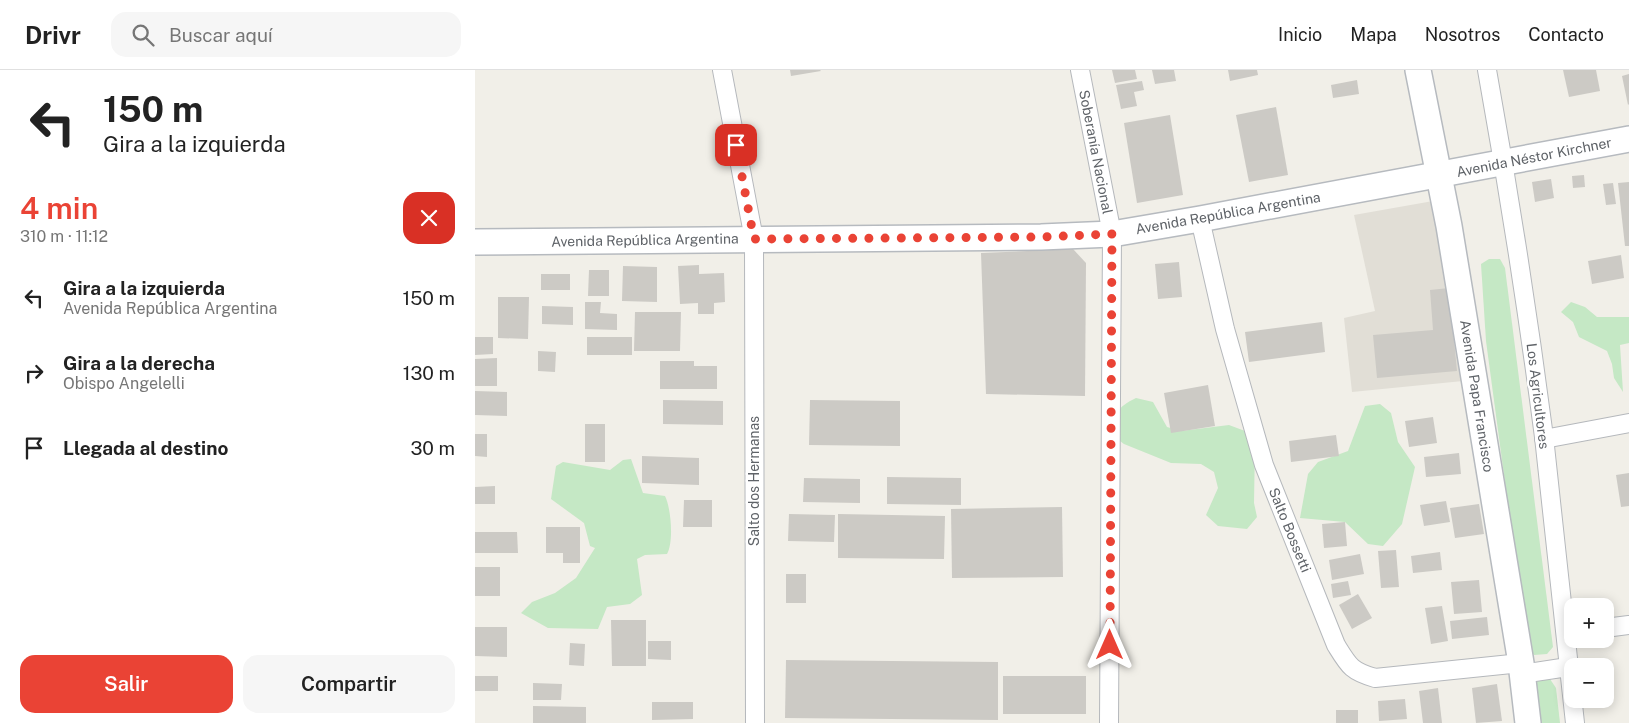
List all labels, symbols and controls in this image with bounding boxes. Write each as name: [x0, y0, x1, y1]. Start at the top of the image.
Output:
search box: [111, 12, 461, 57]
text: Drivr: [25, 21, 81, 49]
icon: search: [129, 21, 157, 49]
text: Buscar aquí: [169, 24, 273, 46]
text: Inicio: [1278, 24, 1322, 45]
text: Mapa: [1350, 24, 1397, 45]
text: Nosotros: [1425, 24, 1500, 45]
text: Contacto: [1528, 24, 1604, 45]
street label: Soberanía Nacional: [1076, 88, 1116, 216]
text: 150 m: [103, 89, 203, 130]
icon: left: [20, 90, 85, 155]
pin: [715, 124, 757, 166]
text: Gira a la izquierda: [103, 131, 286, 157]
icon: arrive: [722, 131, 750, 159]
street label: Avenida Néstor Kirchner: [1455, 134, 1613, 180]
street label: Avenida República Argentina: [1134, 189, 1322, 237]
text: 4 min: [20, 190, 98, 226]
button: close: [403, 192, 455, 244]
text: 310 m · 11:12: [20, 227, 108, 246]
street label: Avenida República Argentina: [551, 230, 739, 250]
text: Gira a la izquierda: [63, 277, 225, 299]
icon: left: [20, 284, 48, 312]
text: 150 m: [402, 287, 455, 309]
text: Avenida República Argentina: [63, 299, 277, 318]
street label: Avenida Papa Francisco: [1457, 319, 1497, 473]
street label: Los Agricultores: [1524, 342, 1552, 450]
text: Gira a la derecha: [63, 352, 215, 374]
icon: right: [20, 359, 48, 387]
text: 130 m: [403, 362, 455, 384]
text: Obispo Angelelli: [63, 374, 185, 393]
street label: Salto dos Hermanas: [746, 416, 762, 546]
icon: arrive: [20, 434, 48, 462]
text: Llegada al destino: [63, 437, 228, 459]
text: 30 m: [410, 437, 455, 459]
street label: Salto Bossetti: [1266, 485, 1314, 575]
map controls: [1564, 598, 1614, 708]
button: +: [1564, 598, 1614, 648]
position arrow: [1083, 618, 1135, 670]
button: Salir: [20, 655, 233, 713]
button: Compartir: [243, 655, 455, 713]
button: −: [1564, 658, 1614, 708]

